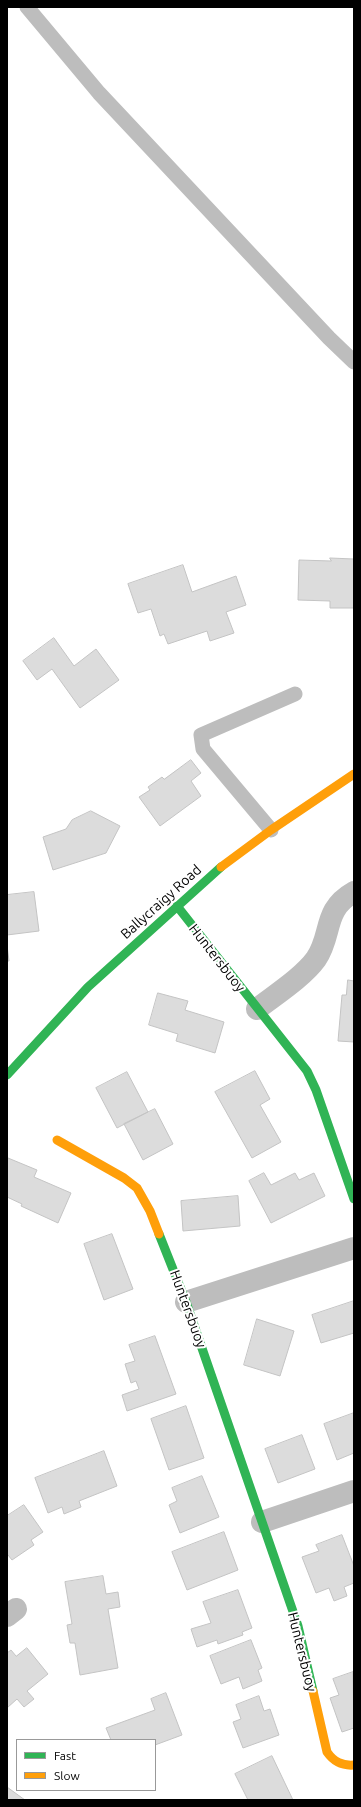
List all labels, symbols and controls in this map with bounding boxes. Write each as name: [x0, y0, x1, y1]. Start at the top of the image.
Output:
street label: Ballycraigy Road: [117, 861, 205, 943]
street label: Huntersbuoy: [185, 921, 249, 995]
street label: Huntersbuoy: [166, 1268, 210, 1350]
street label: Huntersbuoy: [284, 1610, 320, 1694]
legend: [16, 1739, 156, 1791]
text: Fast: [54, 1749, 76, 1762]
text: Slow: [54, 1769, 80, 1782]

